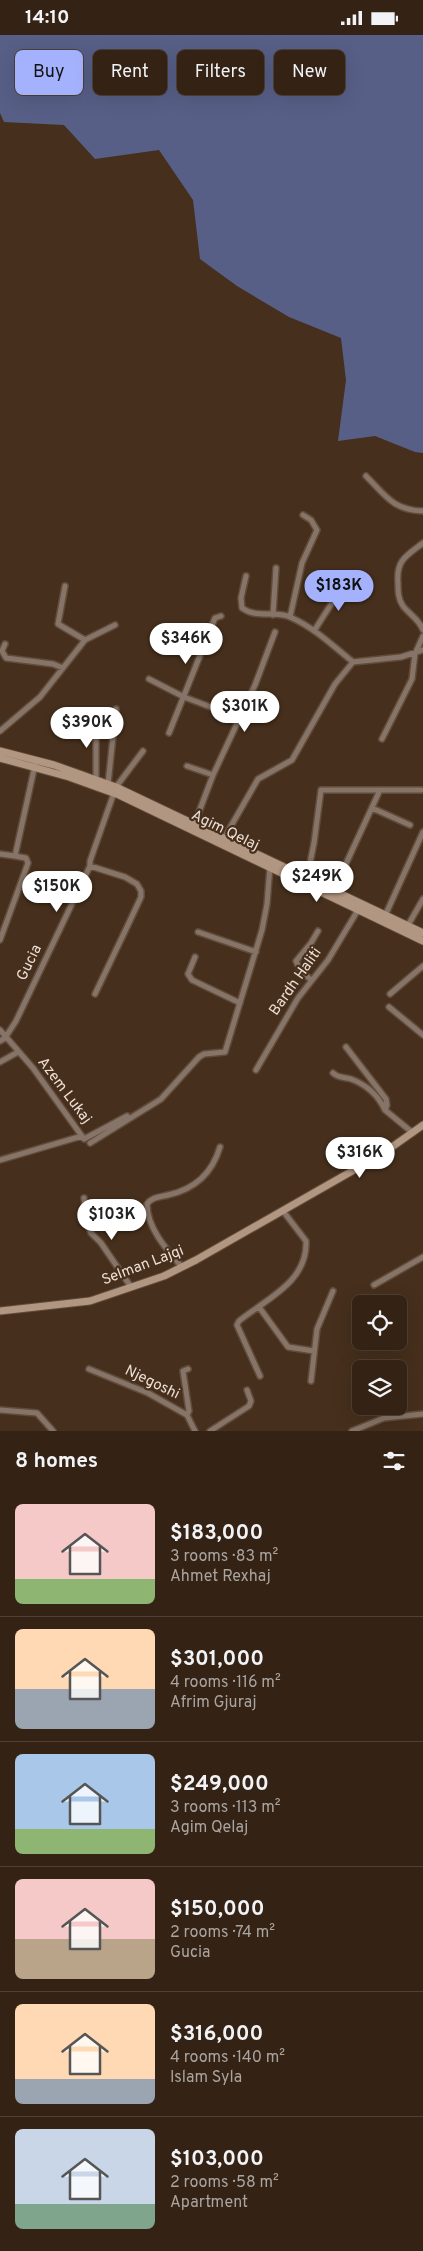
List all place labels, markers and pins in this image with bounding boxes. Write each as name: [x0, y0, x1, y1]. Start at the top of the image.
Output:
pin: $183K: [304, 569, 374, 612]
pin: $346K: [151, 623, 221, 665]
pin: $301K: [210, 691, 280, 733]
pin: $390K: [52, 707, 122, 749]
pin: $249K: [282, 861, 352, 903]
pin: $150K: [22, 871, 92, 913]
pin: $316K: [325, 1137, 395, 1179]
pin: $103K: [77, 1199, 147, 1241]

